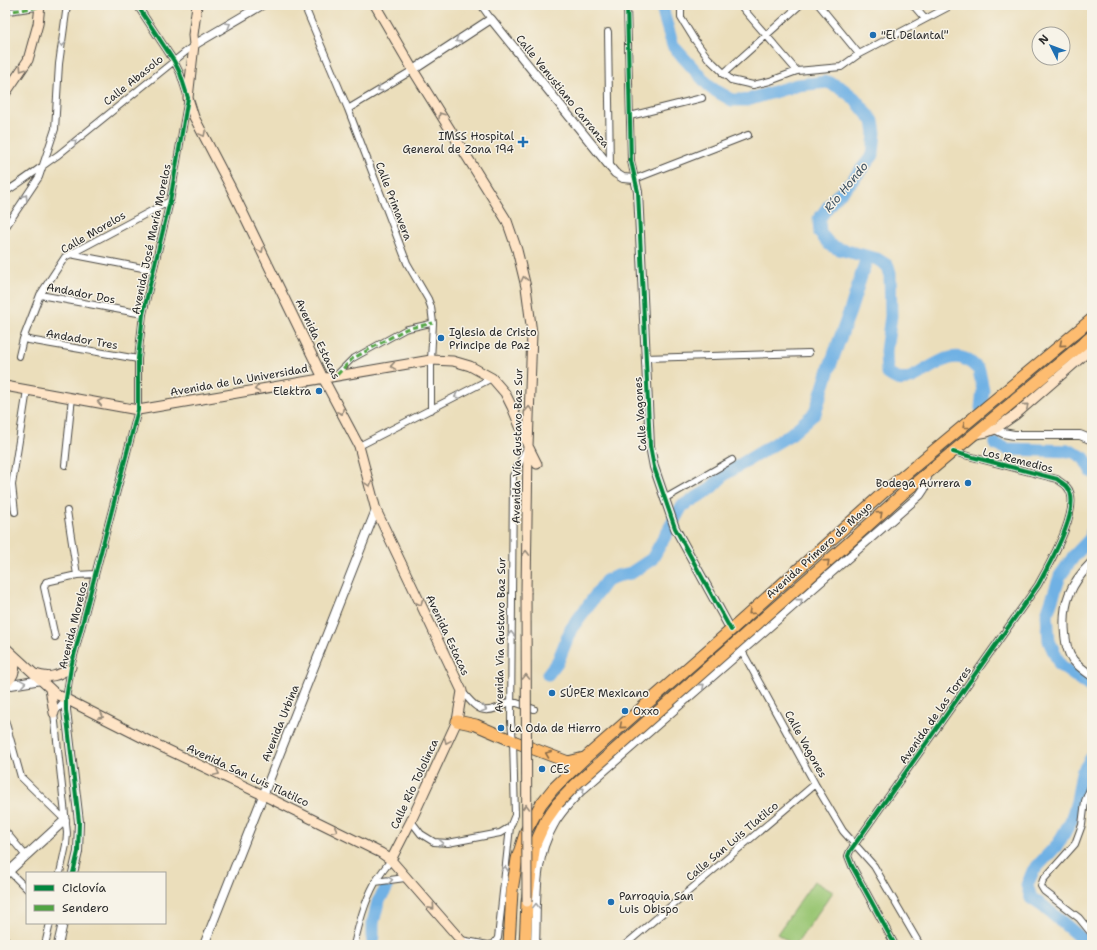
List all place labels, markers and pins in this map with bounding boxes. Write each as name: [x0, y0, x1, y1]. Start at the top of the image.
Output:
place label: "El Delantal": [881, 28, 949, 43]
marker: "El Delantal": [868, 30, 878, 40]
place label: IMSS Hospital General de Zona 194: [402, 129, 515, 157]
marker: IMSS Hospital General de Zona 194: [517, 136, 529, 148]
place label: Iglesia de Cristo Principe de Paz: [449, 325, 537, 353]
marker: Iglesia de Cristo Principe de Paz: [436, 333, 446, 343]
place label: Elektra: [273, 384, 311, 399]
marker: Elektra: [314, 386, 324, 396]
place label: Bodega Aurrera: [876, 476, 960, 491]
marker: Bodega Aurrera: [963, 478, 973, 488]
place label: SÚPER Mexicano: [560, 685, 649, 701]
marker: SÚPER Mexicano: [547, 688, 557, 698]
place label: Oxxo: [633, 704, 660, 719]
marker: Oxxo: [620, 706, 630, 716]
place label: La Oda de Hierro: [509, 721, 601, 736]
marker: La Oda de Hierro: [496, 723, 506, 733]
place label: CES: [550, 762, 569, 777]
marker: CES: [537, 764, 547, 774]
place label: Parroquia San Luis Obispo: [619, 889, 694, 917]
marker: Parroquia San Luis Obispo: [606, 897, 616, 907]

